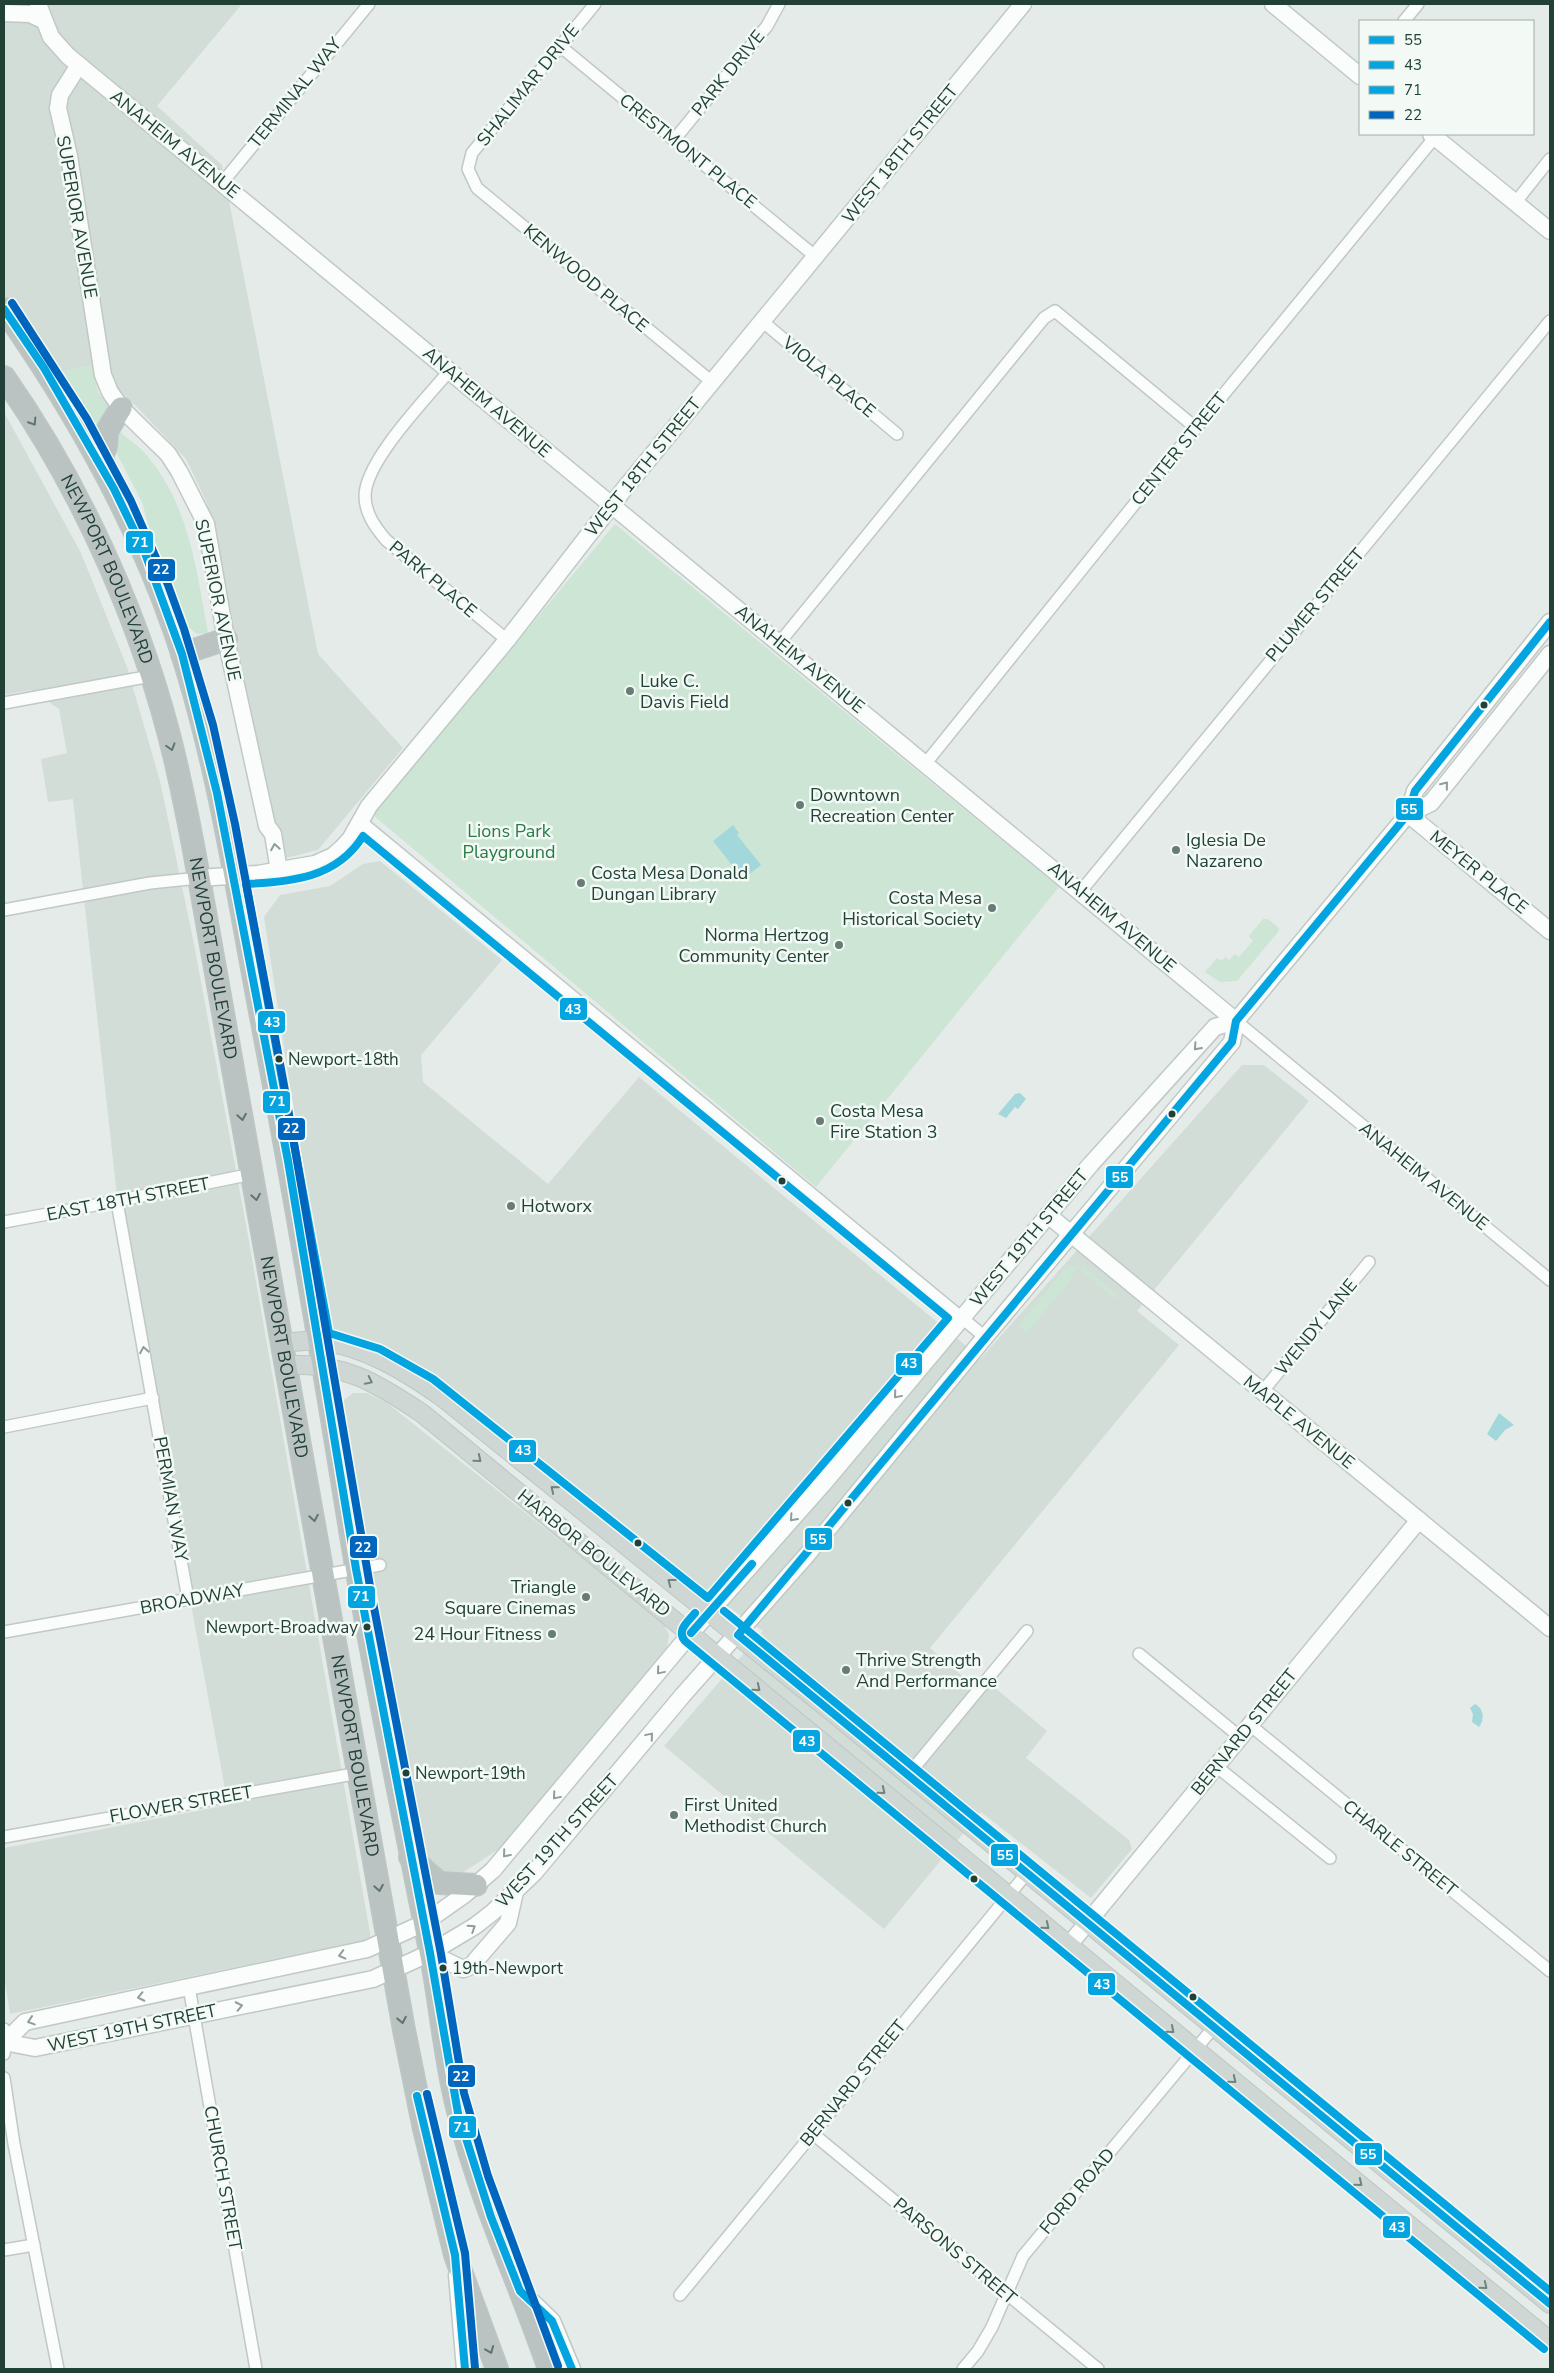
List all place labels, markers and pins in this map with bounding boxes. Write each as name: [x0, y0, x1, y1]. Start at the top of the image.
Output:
place label: Luke C. Davis Field: [640, 669, 729, 714]
marker: Luke C. Davis Field: [624, 685, 636, 697]
unlabelled marker: [1479, 700, 1489, 710]
place label: Downtown Recreation Center: [810, 783, 955, 828]
marker: Downtown Recreation Center: [794, 799, 806, 811]
place label: Iglesia De Nazareno: [1186, 828, 1266, 873]
marker: Iglesia De Nazareno: [1170, 844, 1182, 856]
place label: Costa Mesa Donald Dungan Library: [591, 861, 748, 906]
marker: Costa Mesa Donald Dungan Library: [575, 877, 587, 889]
place label: Costa Mesa Historical Society: [842, 886, 983, 931]
marker: Costa Mesa Historical Society: [986, 902, 998, 914]
place label: Norma Hertzog Community Center: [678, 923, 830, 968]
marker: Norma Hertzog Community Center: [833, 939, 845, 951]
place label: Newport-18th: [288, 1048, 399, 1071]
marker: Newport-18th: [274, 1054, 284, 1064]
place label: Costa Mesa Fire Station 3: [830, 1099, 938, 1144]
unlabelled marker: [1167, 1109, 1177, 1119]
marker: Costa Mesa Fire Station 3: [814, 1115, 826, 1127]
unlabelled marker: [777, 1176, 787, 1186]
place label: Hotworx: [521, 1194, 593, 1218]
marker: Hotworx: [505, 1200, 517, 1212]
unlabelled marker: [843, 1498, 853, 1508]
unlabelled marker: [633, 1538, 643, 1548]
place label: Triangle Square Cinemas: [445, 1575, 576, 1620]
marker: Triangle Square Cinemas: [580, 1591, 592, 1603]
place label: Newport-Broadway: [206, 1616, 358, 1639]
marker: Newport-Broadway: [362, 1622, 372, 1632]
place label: 24 Hour Fitness: [413, 1622, 542, 1646]
marker: 24 Hour Fitness: [546, 1628, 558, 1640]
place label: Thrive Strength And Performance: [856, 1648, 997, 1693]
marker: Thrive Strength And Performance: [840, 1664, 852, 1676]
place label: Newport-19th: [415, 1762, 526, 1785]
marker: Newport-19th: [401, 1768, 411, 1778]
place label: First United Methodist Church: [684, 1793, 827, 1838]
marker: First United Methodist Church: [668, 1809, 680, 1821]
unlabelled marker: [969, 1874, 979, 1884]
place label: 19th-Newport: [452, 1957, 564, 1980]
marker: 19th-Newport: [438, 1963, 448, 1973]
unlabelled marker: [1188, 1992, 1198, 2002]

